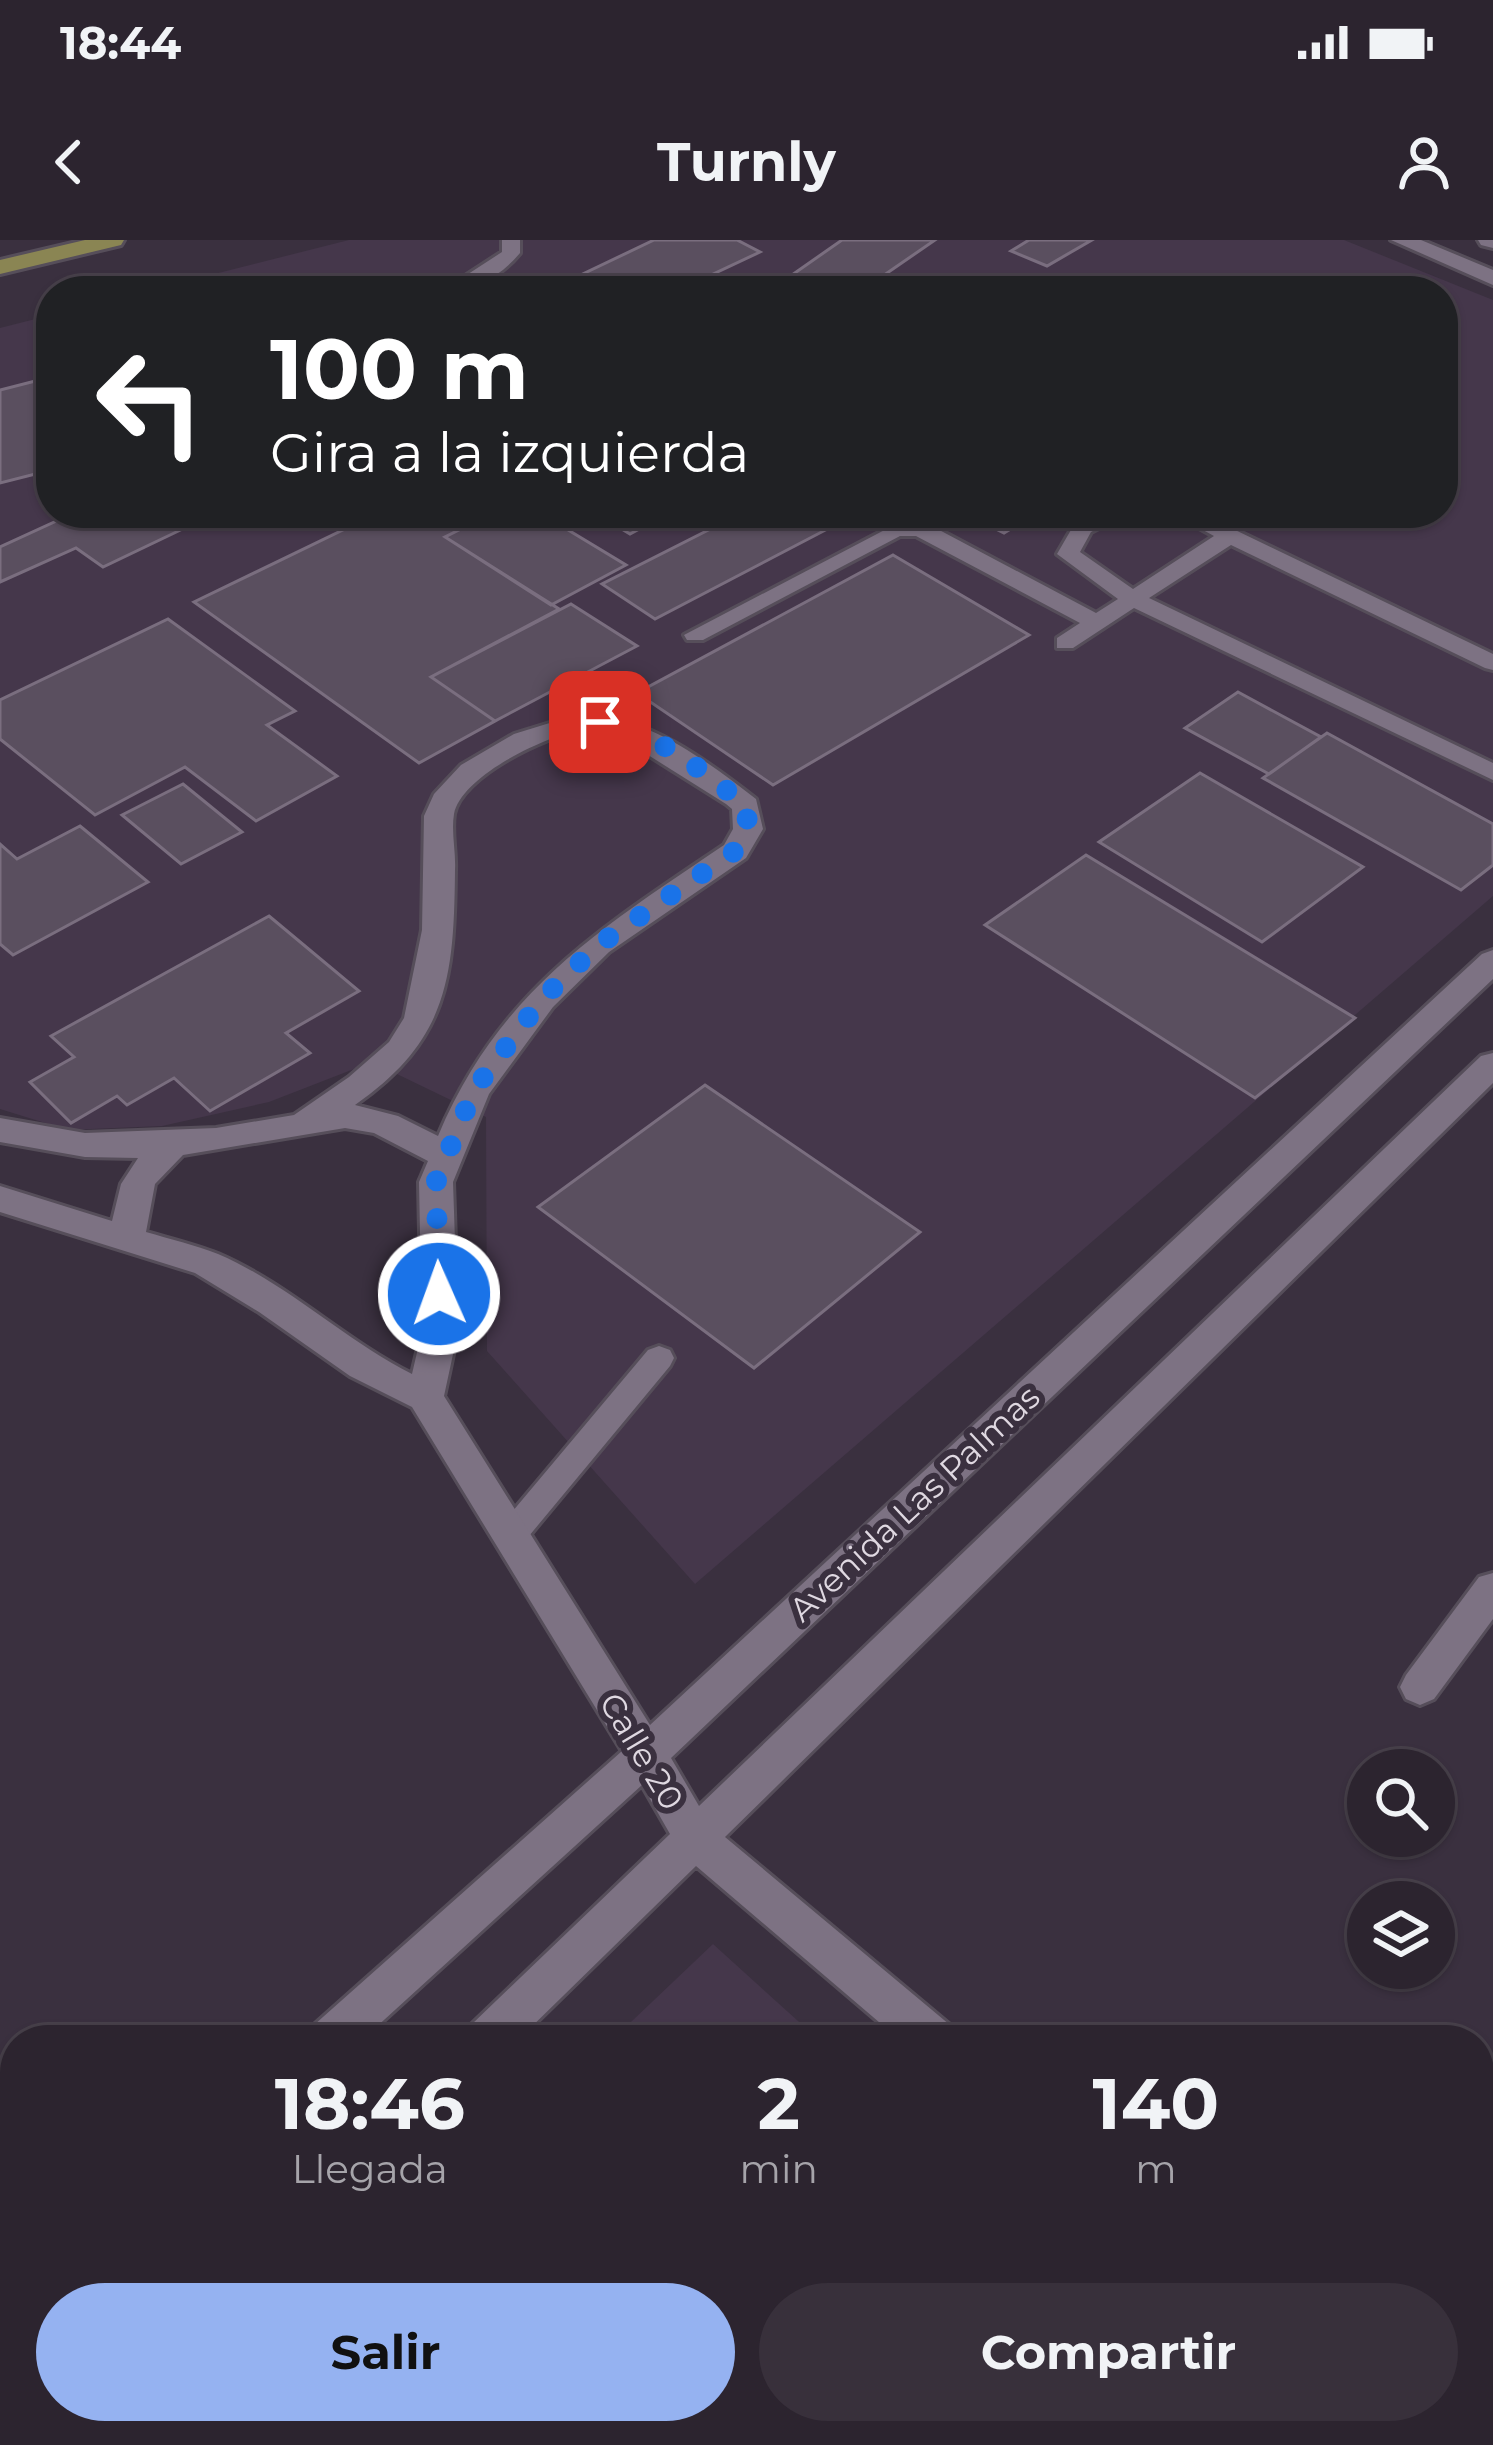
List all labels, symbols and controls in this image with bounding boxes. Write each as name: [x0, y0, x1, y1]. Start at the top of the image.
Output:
text: 18:44: [60, 15, 181, 70]
icon: back: [36, 129, 102, 195]
text: Turnly: [657, 129, 836, 195]
icon: person: [1391, 129, 1457, 195]
text: 100 m: [270, 318, 529, 420]
icon: left: [72, 324, 228, 480]
text: Gira a la izquierda: [270, 420, 749, 486]
pin: [549, 671, 651, 773]
icon: arrive: [567, 689, 633, 755]
position arrow: [376, 1231, 502, 1357]
street label: Avenida Las Palmas: [781, 1377, 1047, 1629]
street label: Calle 20: [592, 1685, 692, 1817]
map controls: [1347, 1749, 1455, 1989]
button: search: [1347, 1749, 1455, 1857]
button: layers: [1347, 1881, 1455, 1989]
text: 18:46: [275, 2059, 465, 2147]
text: 2: [757, 2059, 800, 2147]
text: 140: [1093, 2059, 1219, 2147]
text: Llegada: [292, 2145, 448, 2193]
text: min: [740, 2145, 818, 2193]
text: m: [1135, 2145, 1177, 2193]
button: Salir: [36, 2283, 735, 2421]
button: Compartir: [759, 2283, 1458, 2421]

